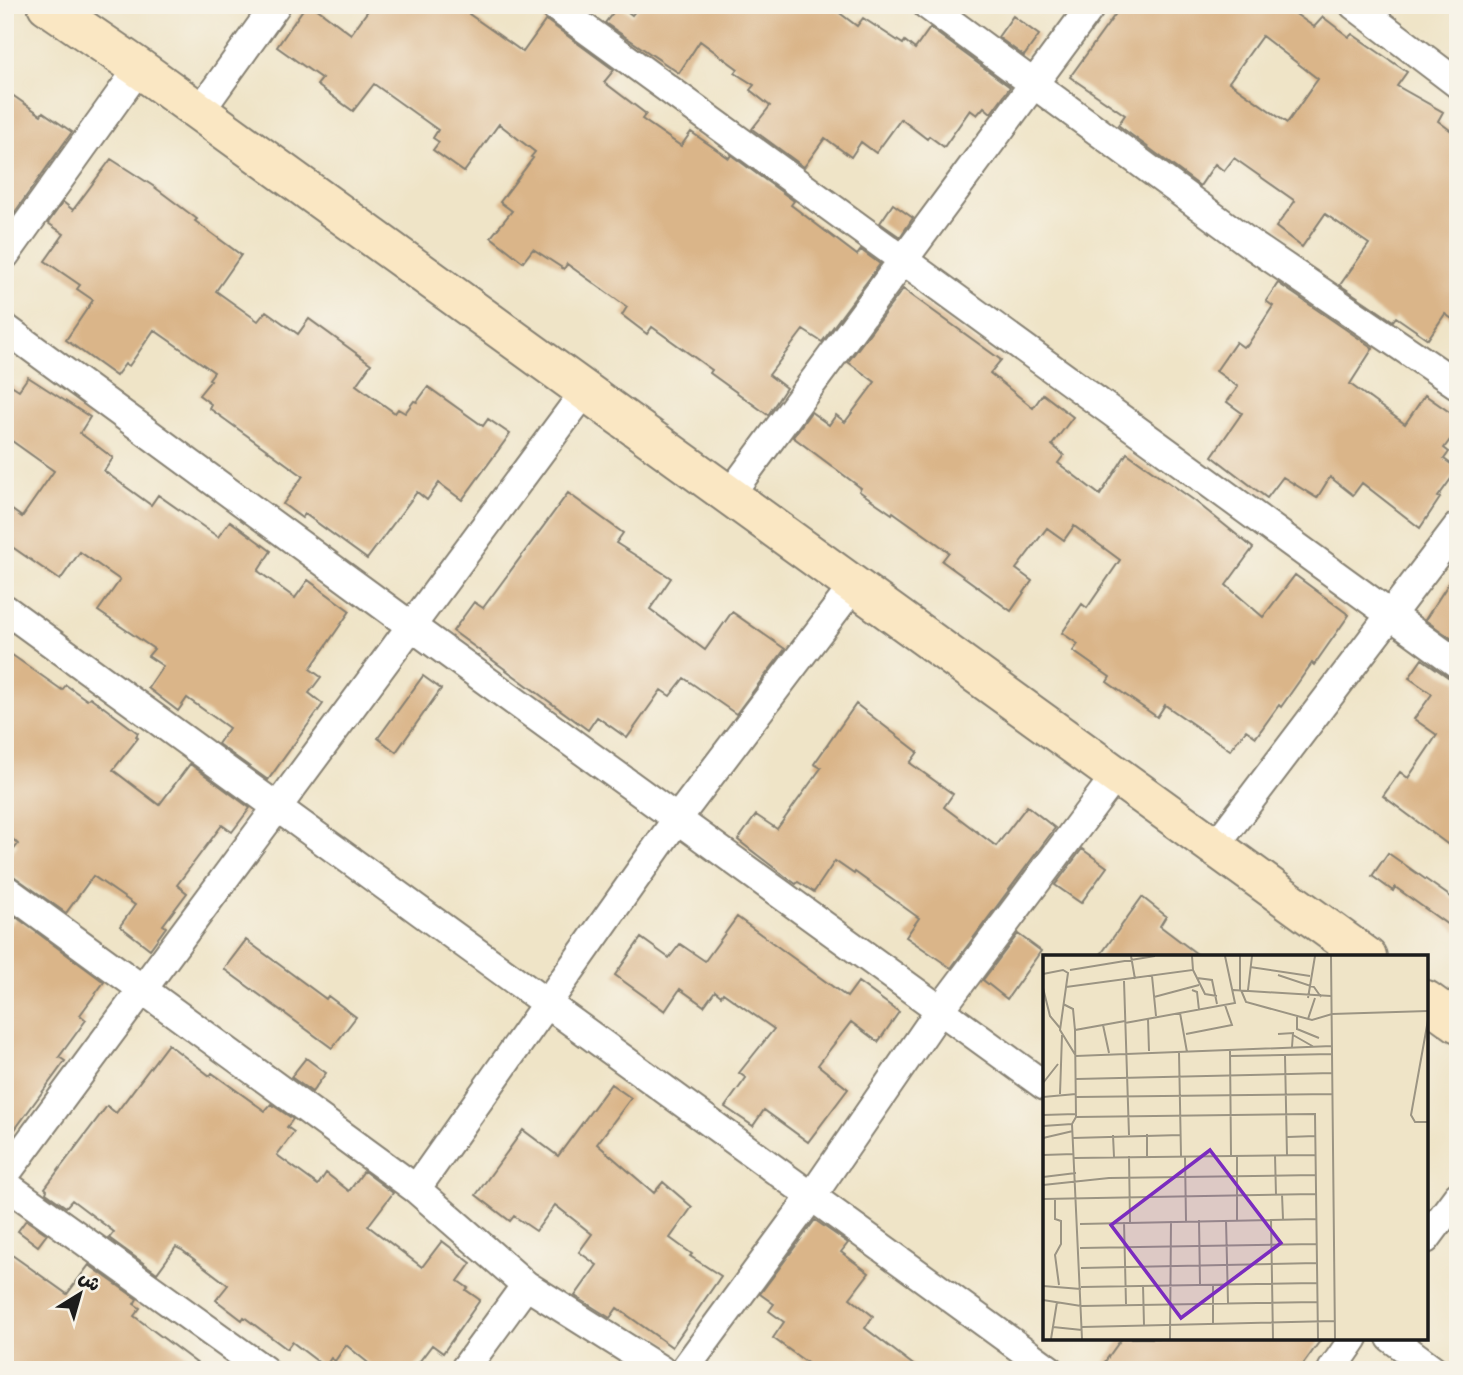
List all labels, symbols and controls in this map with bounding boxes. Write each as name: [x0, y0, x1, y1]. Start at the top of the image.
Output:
inset map: [1043, 955, 1428, 1340]
north arrow: [46, 1260, 116, 1330]
text: ش: [72, 1265, 105, 1300]

